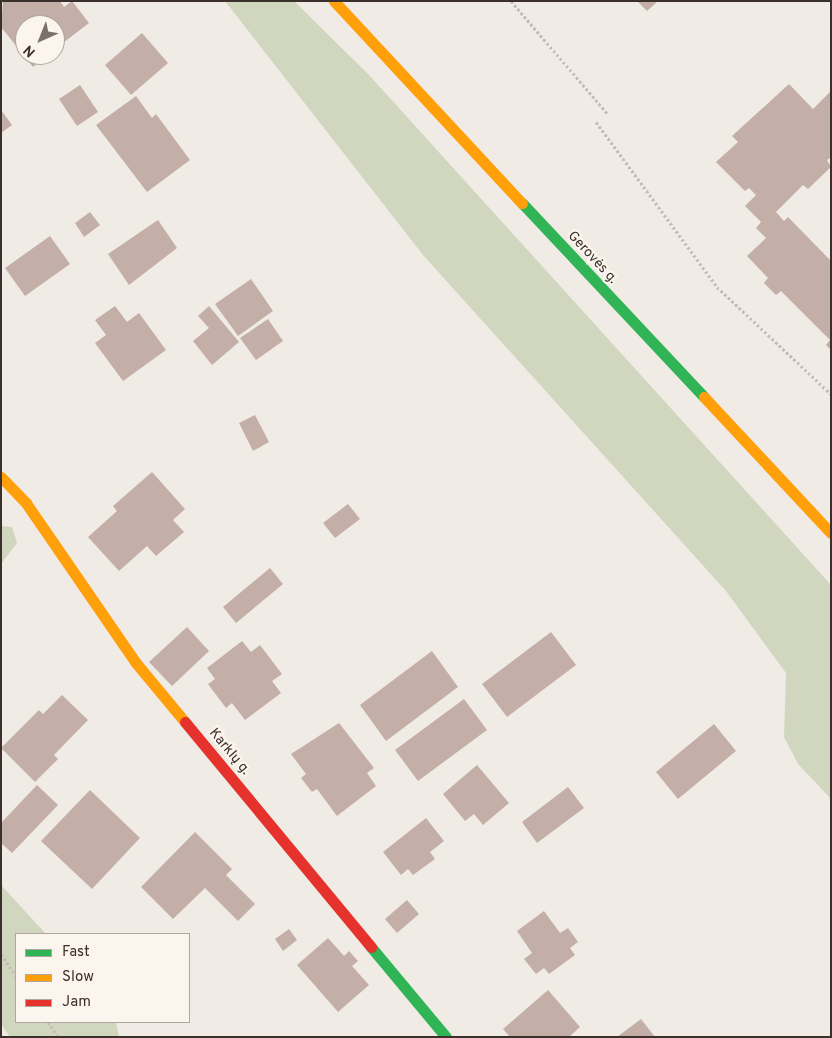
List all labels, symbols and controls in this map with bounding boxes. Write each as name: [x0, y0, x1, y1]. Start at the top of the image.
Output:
north arrow: [15, 15, 65, 65]
text: N: [20, 41, 39, 60]
street label: Gerovės g.: [563, 228, 621, 288]
street label: Karklų g.: [205, 725, 253, 779]
legend: [15, 933, 190, 1023]
text: Fast: [62, 943, 90, 962]
text: Slow: [62, 968, 94, 987]
text: Jam: [62, 993, 91, 1012]

